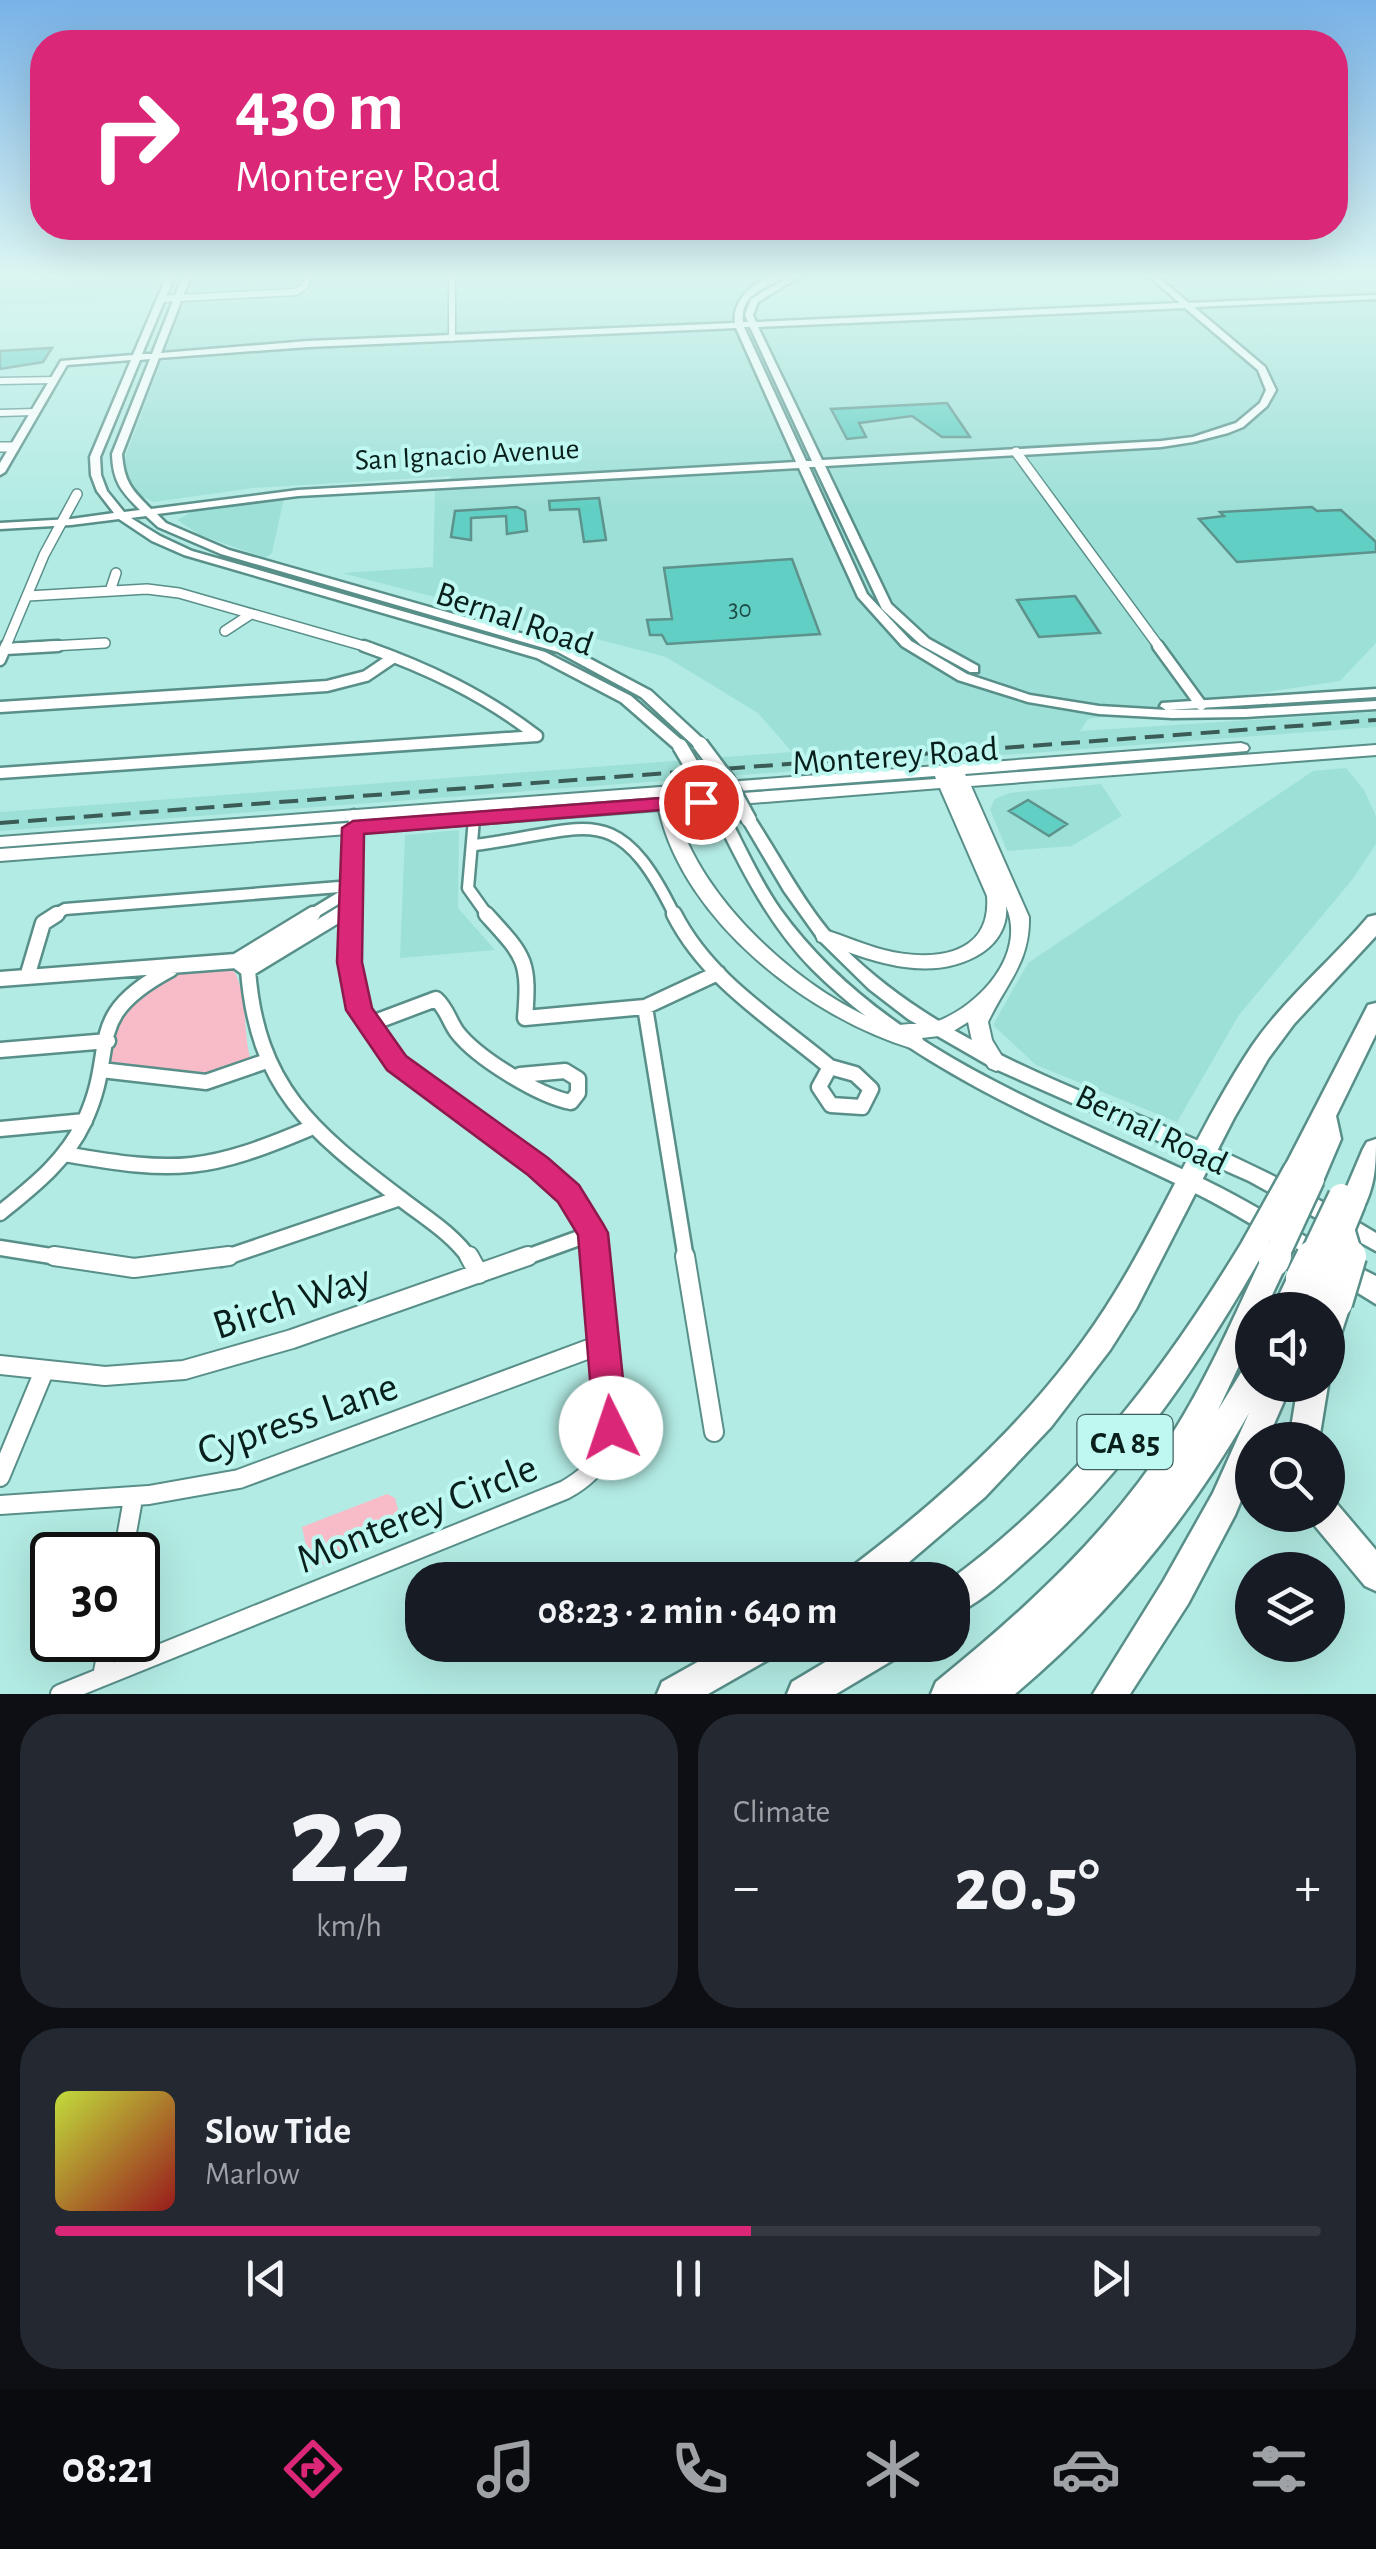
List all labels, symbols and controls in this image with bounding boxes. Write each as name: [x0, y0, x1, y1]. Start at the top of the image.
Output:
icon: right: [70, 70, 200, 200]
text: 430 m: [235, 73, 404, 143]
text: Monterey Road: [235, 155, 500, 200]
street label: San Ignacio Avenue: [354, 434, 580, 476]
street label: Bernal Road: [431, 576, 598, 663]
house number: 30: [728, 597, 752, 622]
street label: Monterey Road: [791, 732, 999, 781]
pin: [659, 760, 744, 845]
icon: arrive: [674, 775, 729, 830]
street label: Bernal Road: [1070, 1079, 1233, 1182]
street label: Birch Way: [208, 1257, 376, 1347]
map controls: [1235, 1292, 1345, 1662]
button: sound: [1235, 1292, 1345, 1402]
street label: Cypress Lane: [192, 1365, 403, 1473]
position arrow: [559, 1376, 663, 1480]
road number: CA 85: [1078, 1415, 1172, 1469]
button: search: [1235, 1422, 1345, 1532]
street label: Monterey Circle: [290, 1447, 543, 1581]
speed limit sign: 30: [30, 1532, 160, 1662]
button: layers: [1235, 1552, 1345, 1662]
text: 08:23 · 2 min · 640 m: [538, 1593, 837, 1631]
text: 22: [288, 1777, 410, 1907]
text: Climate: [733, 1796, 830, 1828]
text: 20.5°: [954, 1849, 1100, 1924]
text: −: [733, 1860, 759, 1915]
text: +: [1295, 1860, 1321, 1915]
text: km/h: [316, 1910, 382, 1942]
text: Slow Tide: [205, 2113, 351, 2151]
text: Marlow: [205, 2158, 300, 2190]
icon: previous: [239, 2251, 294, 2306]
icon: pause: [661, 2251, 716, 2306]
icon: next: [1083, 2251, 1138, 2306]
icon: directions: [278, 2434, 348, 2504]
icon: music: [471, 2434, 541, 2504]
icon: phone: [665, 2434, 735, 2504]
icon: climate: [858, 2434, 928, 2504]
icon: car: [1051, 2434, 1121, 2504]
icon: filters: [1244, 2434, 1314, 2504]
text: 08:21: [62, 2446, 155, 2491]

